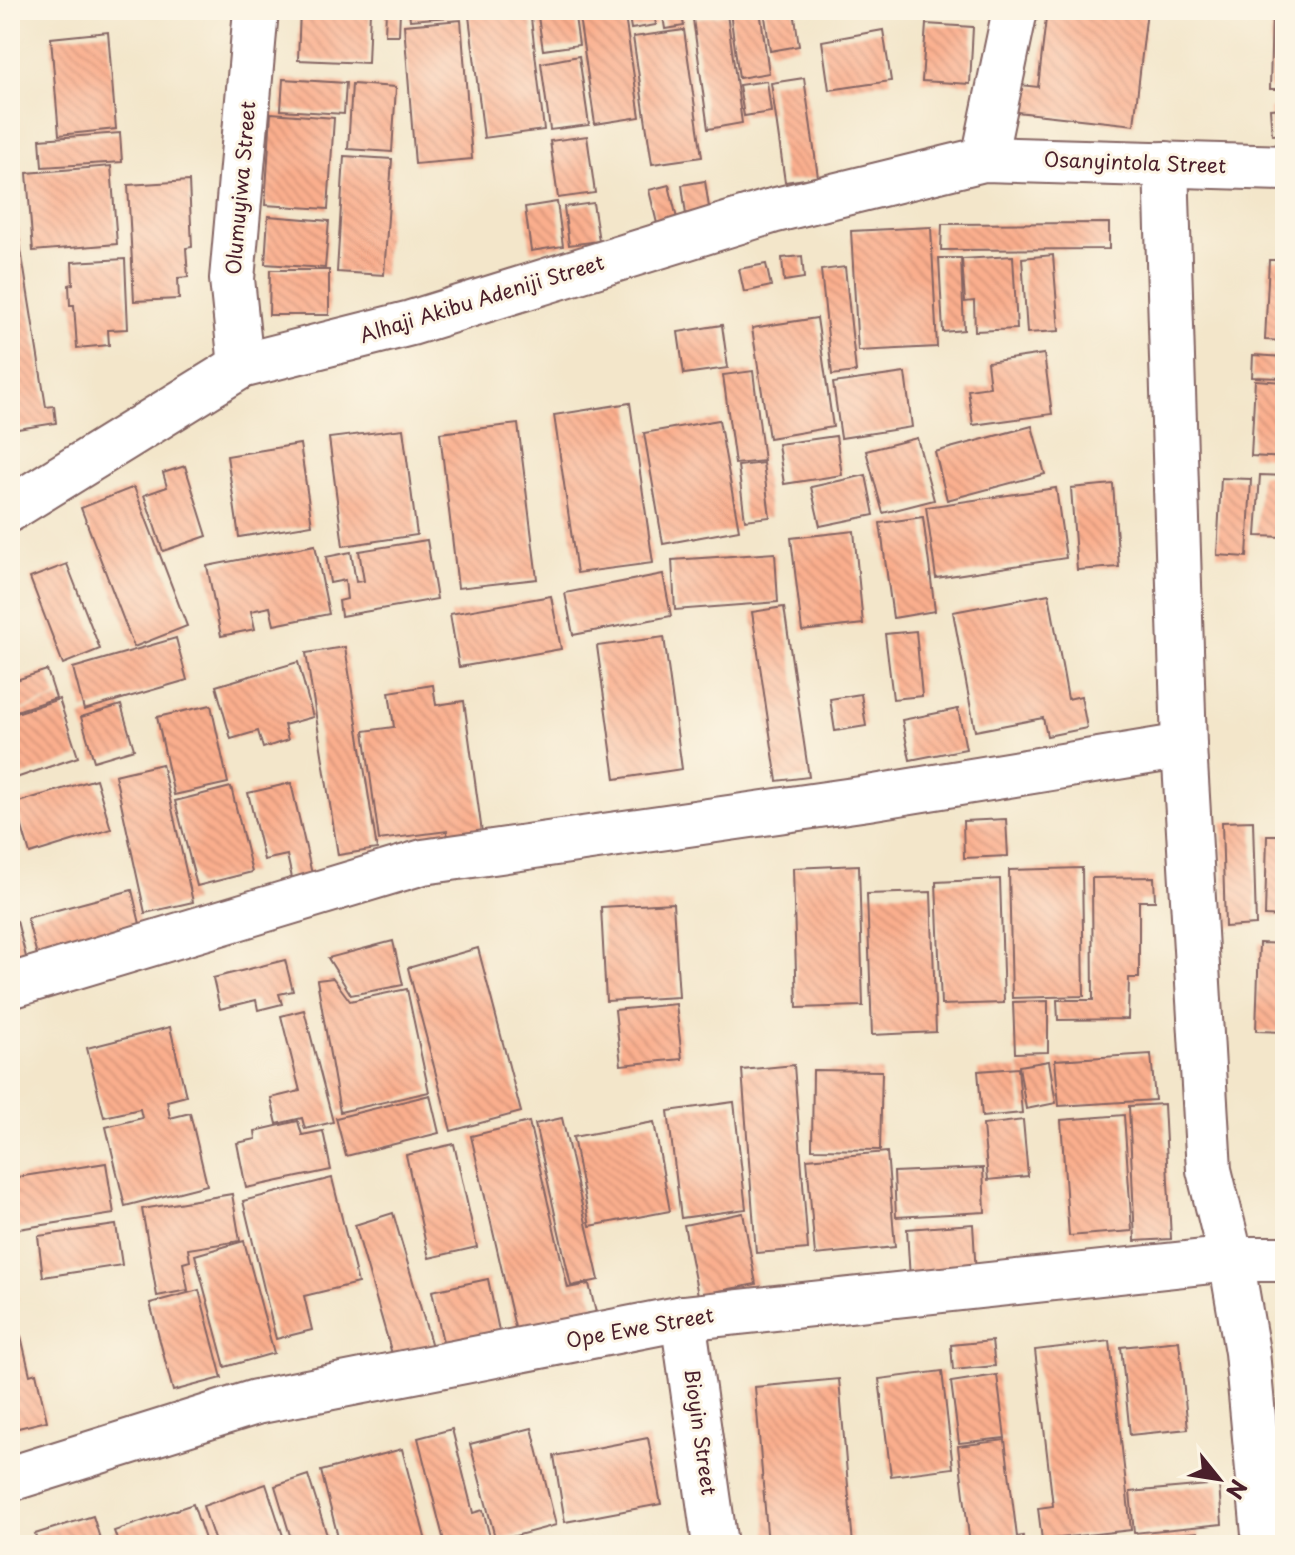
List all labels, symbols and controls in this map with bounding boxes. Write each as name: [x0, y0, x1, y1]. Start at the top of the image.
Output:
street label: Olumuyiwa Street: [217, 100, 263, 276]
street label: Osanyintola Street: [1043, 144, 1227, 180]
street label: Alhaji Akibu Adeniji Street: [356, 247, 608, 350]
street label: Ope Ewe Street: [564, 1299, 716, 1355]
street label: Bioyin Street: [677, 1367, 725, 1497]
north arrow: [1179, 1439, 1259, 1519]
text: N: [1219, 1474, 1256, 1506]

